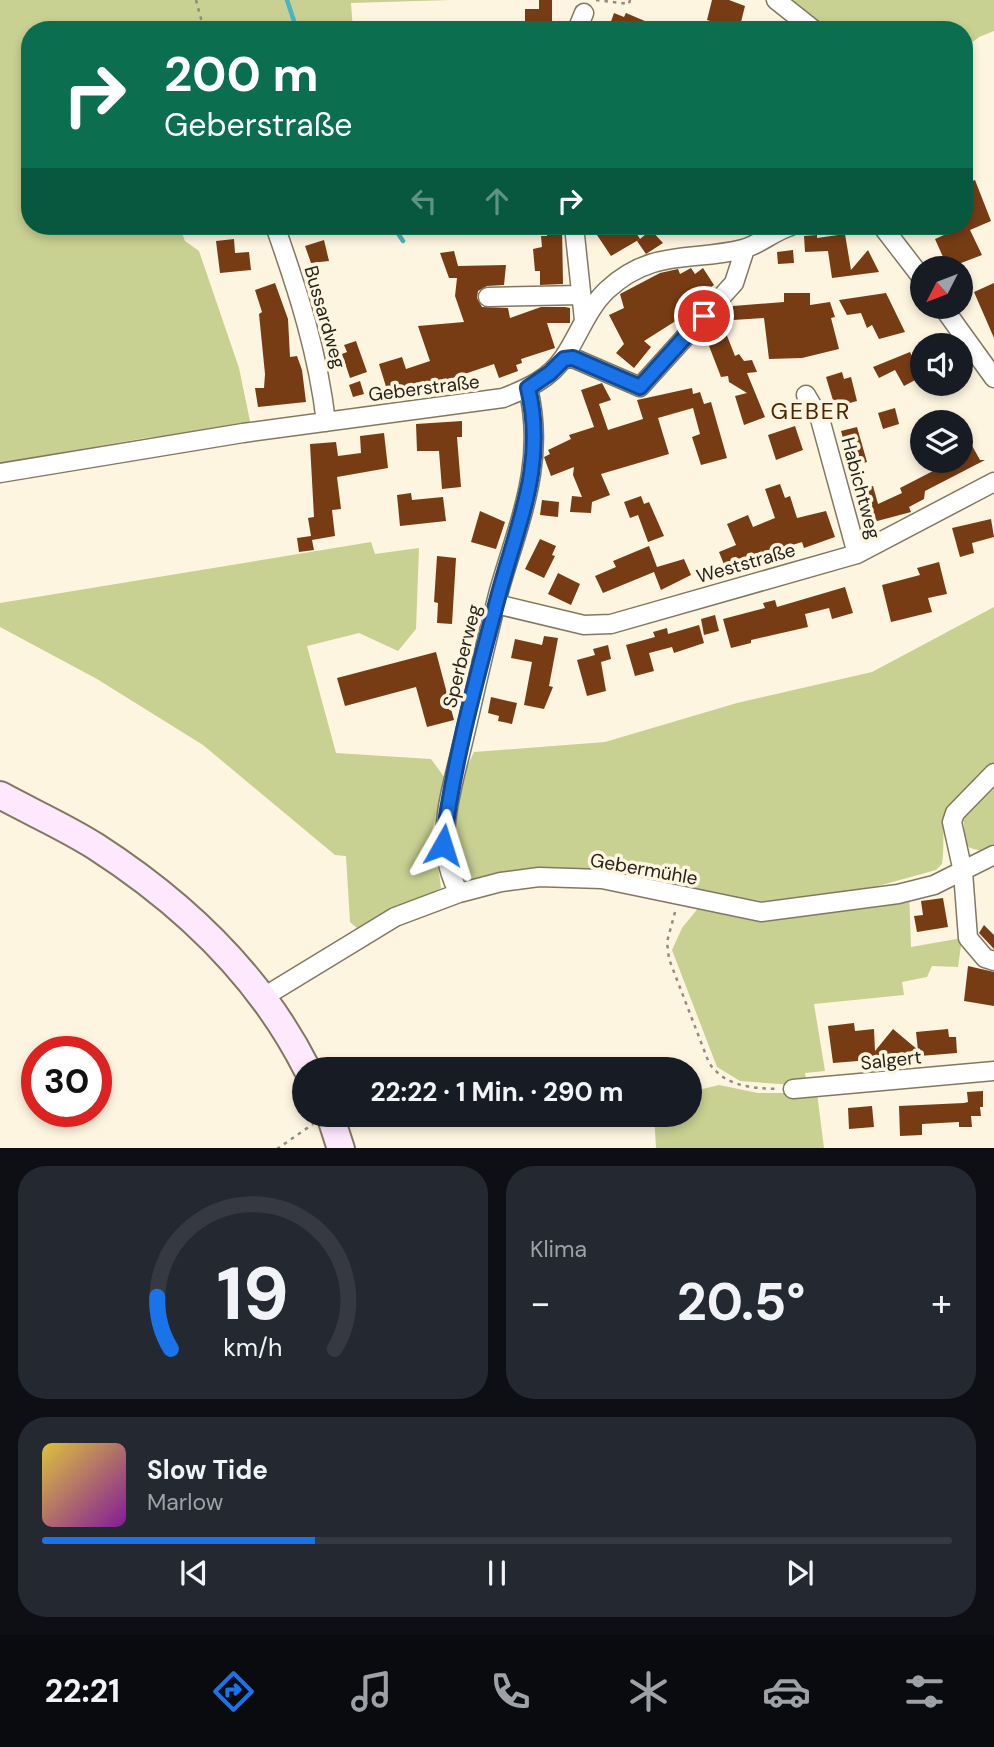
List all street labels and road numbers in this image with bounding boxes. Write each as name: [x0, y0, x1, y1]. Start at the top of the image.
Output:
street label: Bussardweg: [298, 263, 352, 372]
street label: Geberstraße: [367, 369, 481, 407]
street label: Habichtweg: [835, 434, 887, 542]
street label: Weststraße: [694, 537, 798, 589]
street label: Sperberweg: [437, 601, 487, 710]
street label: Gebermühle: [588, 847, 700, 891]
street label: Salgert: [859, 1044, 923, 1076]

